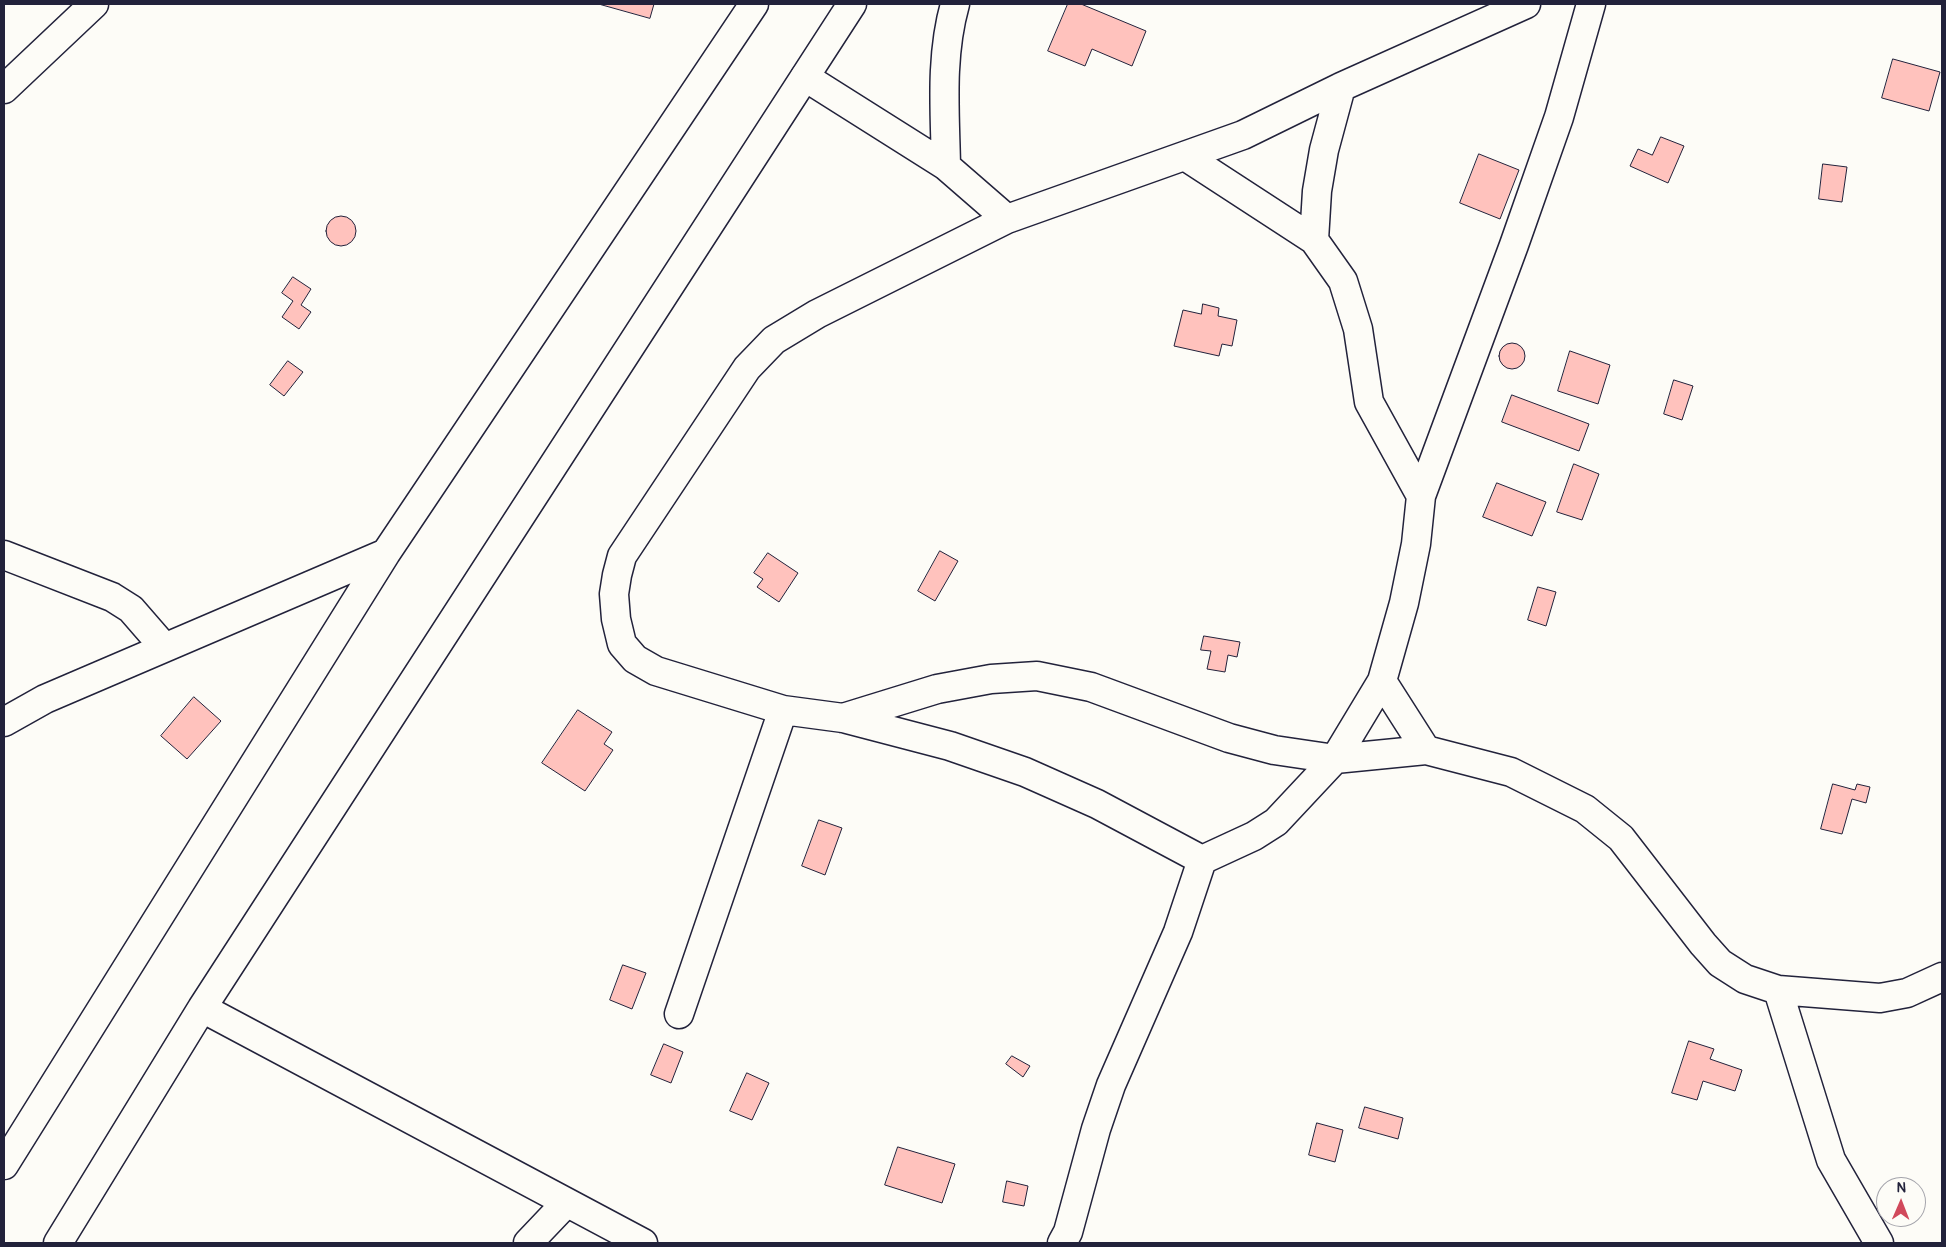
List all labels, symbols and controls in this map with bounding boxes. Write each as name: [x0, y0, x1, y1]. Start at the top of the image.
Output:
north arrow: [1876, 1177, 1926, 1227]
text: N: [1896, 1179, 1906, 1196]

